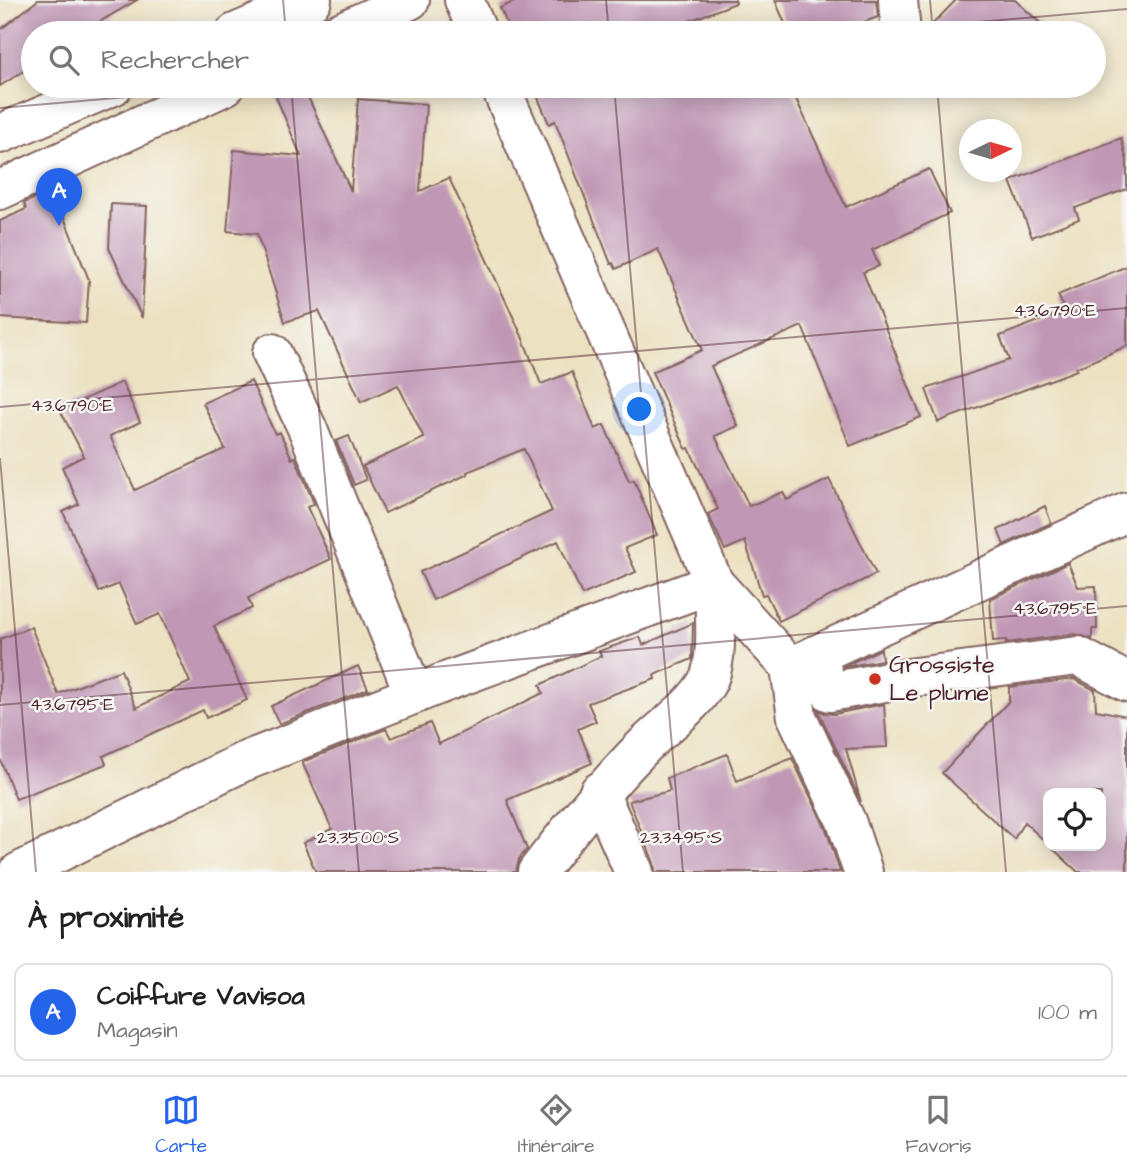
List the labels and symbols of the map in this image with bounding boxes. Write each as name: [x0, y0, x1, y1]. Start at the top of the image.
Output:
north arrow: [959, 119, 1022, 182]
pin: A: [36, 168, 82, 226]
text: 43.6790°E: [1014, 298, 1097, 323]
your location: [622, 392, 656, 426]
text: 43.6790°E: [31, 393, 114, 418]
text: 43.6795°E: [1013, 596, 1097, 621]
place label: Grossiste Le plume: [889, 648, 995, 710]
marker: Grossiste Le plume: [867, 671, 883, 687]
text: 43.6795°E: [30, 692, 114, 717]
text: 23.3500°S: [317, 825, 399, 850]
text: 23.3495°S: [640, 825, 722, 850]

